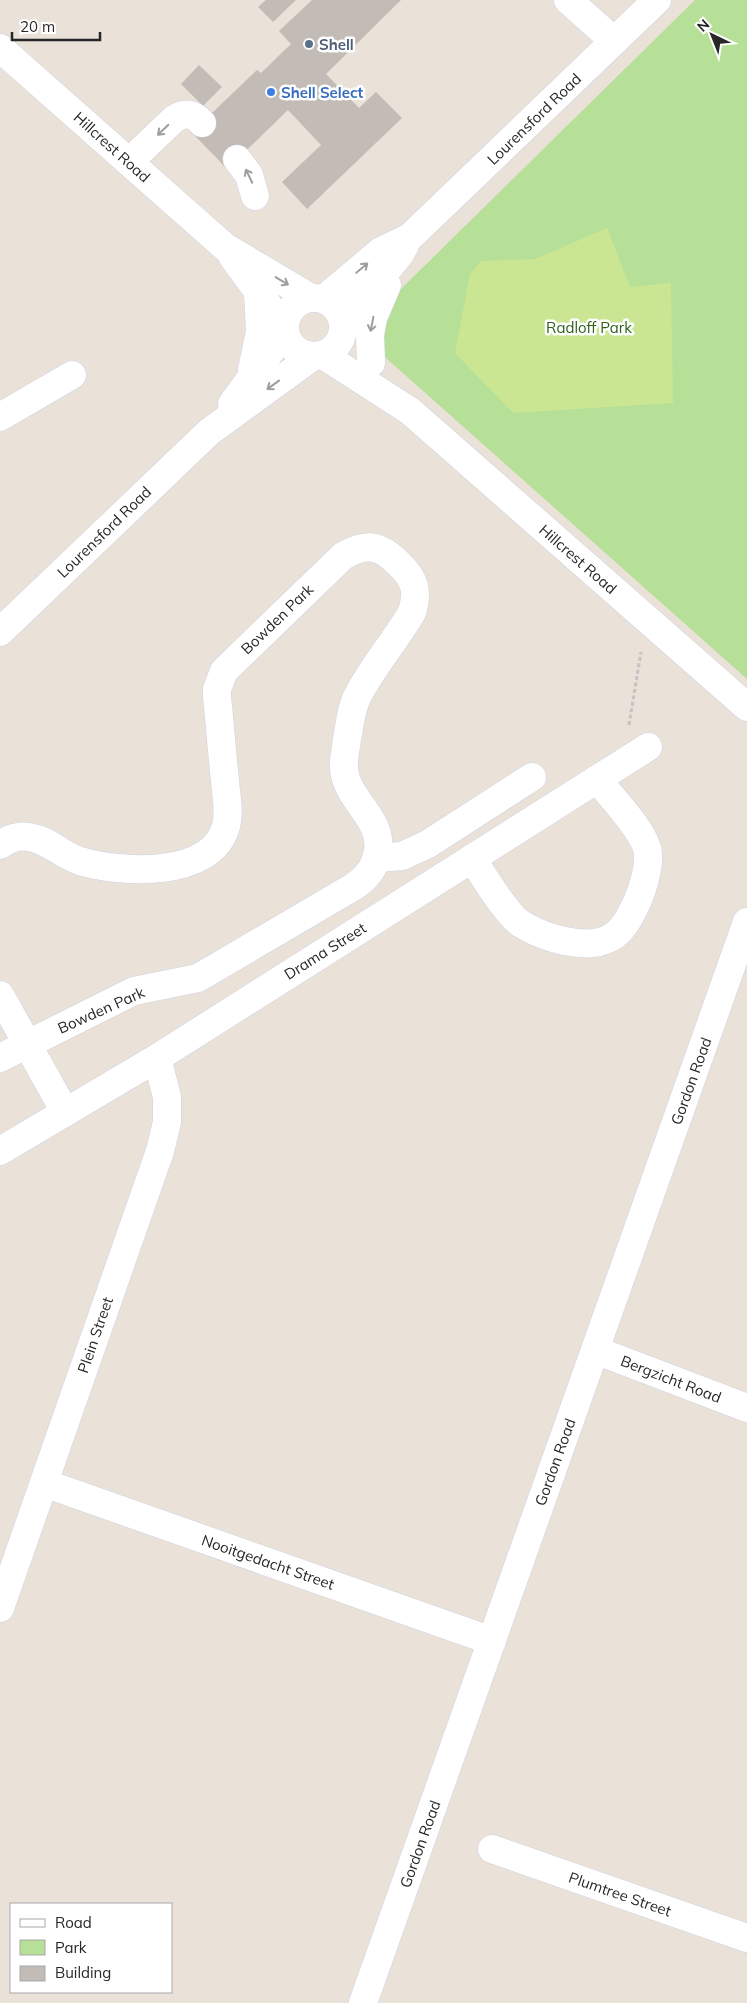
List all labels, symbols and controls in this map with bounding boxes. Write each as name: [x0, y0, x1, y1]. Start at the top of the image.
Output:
scale bar: [12, 10, 100, 42]
north arrow: [687, 10, 737, 60]
text: N: [693, 15, 713, 36]
text: 20 m: [20, 17, 55, 36]
place label: Shell: [319, 35, 354, 54]
marker: Shell: [303, 38, 315, 50]
street label: Lourensford Road: [483, 69, 585, 169]
place label: Shell Select: [281, 83, 364, 102]
marker: Shell Select: [265, 86, 277, 98]
street label: Hillcrest Road: [70, 108, 154, 186]
one-way arrow: [157, 123, 169, 136]
one-way arrow: [244, 169, 253, 184]
one-way arrow: [355, 262, 368, 274]
one-way arrow: [274, 276, 288, 286]
one-way arrow: [367, 316, 377, 332]
park label: Radloff Park: [546, 318, 632, 337]
one-way arrow: [267, 380, 280, 391]
street label: Lourensford Road: [53, 482, 155, 582]
street label: Hillcrest Road: [535, 520, 621, 598]
street label: Bowden Park: [237, 580, 317, 658]
street label: Drama Street: [280, 918, 370, 984]
street label: Bowden Park: [55, 982, 148, 1038]
street label: Gordon Road: [666, 1035, 716, 1127]
street label: Plein Street: [73, 1294, 117, 1376]
street label: Bergzicht Road: [618, 1351, 724, 1407]
street label: Gordon Road: [530, 1416, 580, 1508]
street label: Nooitgedacht Street: [199, 1530, 337, 1594]
street label: Gordon Road: [395, 1798, 445, 1890]
street label: Plumtree Street: [566, 1868, 674, 1920]
legend: [10, 1903, 172, 1993]
text: Road: [55, 1913, 92, 1932]
text: Park: [55, 1938, 87, 1957]
text: Building: [55, 1963, 111, 1982]

